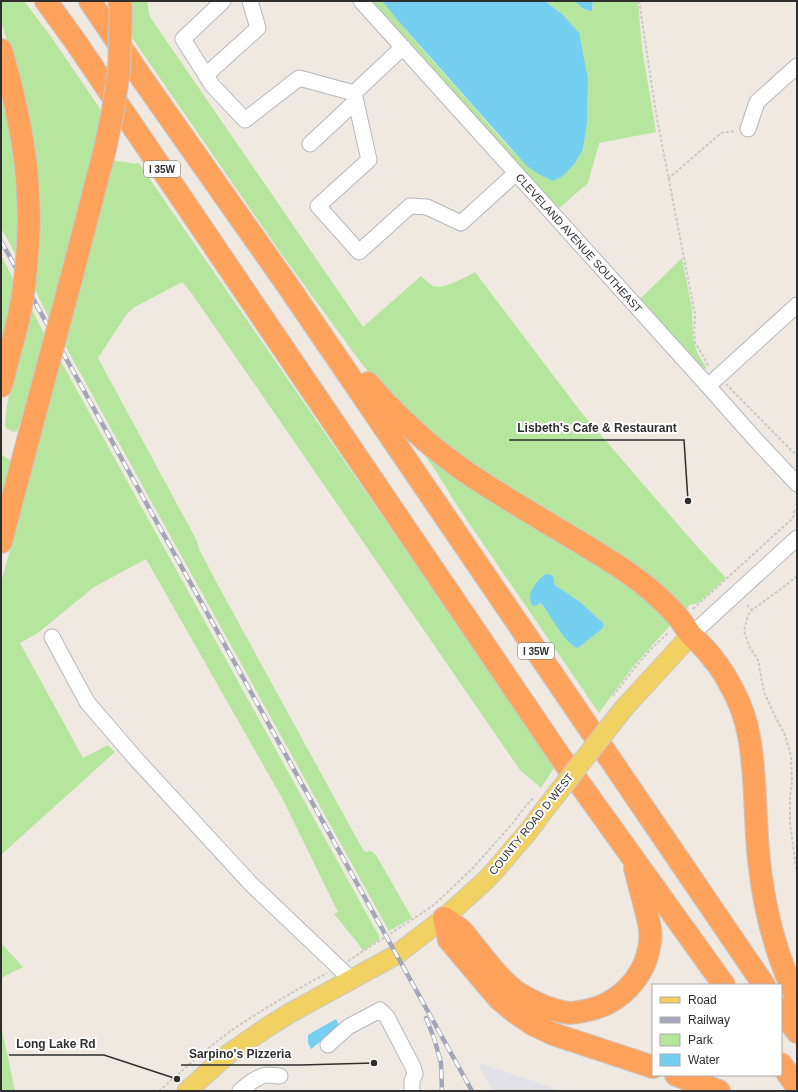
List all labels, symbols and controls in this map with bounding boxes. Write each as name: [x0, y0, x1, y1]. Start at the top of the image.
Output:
road number: I 35W: [144, 161, 180, 177]
street label: CLEVELAND AVENUE SOUTHEAST: [513, 171, 645, 315]
callout: Lisbeth's Cafe & Restaurant: [509, 416, 684, 440]
text: Lisbeth's Cafe & Restaurant: [517, 421, 677, 435]
road number: I 35W: [518, 643, 554, 659]
street label: COUNTY ROAD D WEST: [486, 771, 576, 877]
legend: [652, 984, 782, 1076]
text: Road: [688, 993, 717, 1007]
text: Railway: [688, 1013, 730, 1027]
callout: Long Lake Rd: [9, 1031, 104, 1055]
text: Park: [688, 1033, 714, 1047]
text: Long Lake Rd: [16, 1037, 96, 1051]
callout: Sarpino's Pizzeria: [181, 1041, 300, 1065]
text: Sarpino's Pizzeria: [189, 1047, 291, 1061]
text: Water: [688, 1053, 720, 1067]

